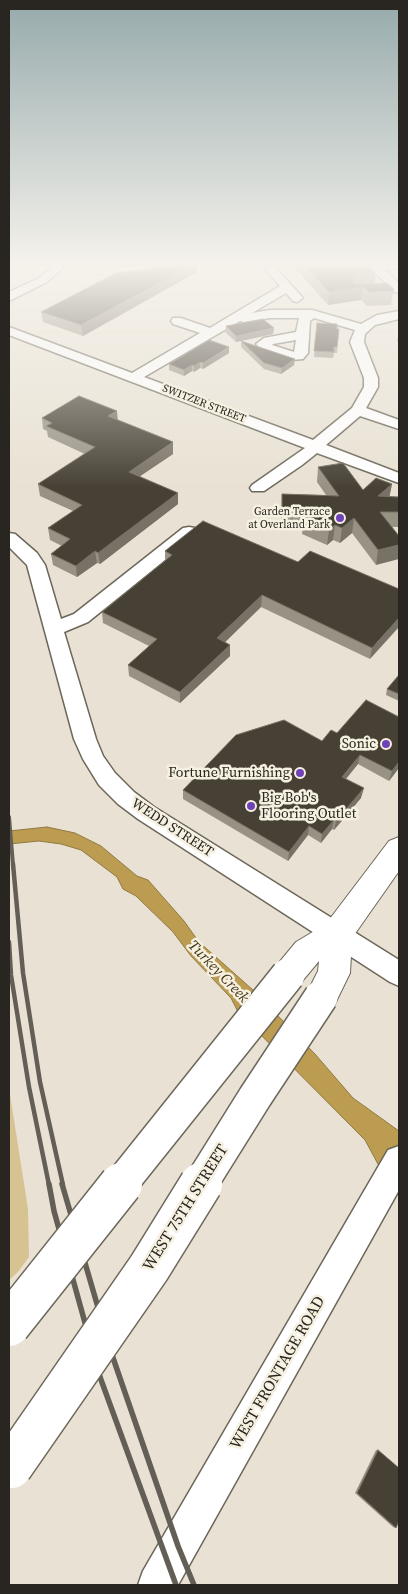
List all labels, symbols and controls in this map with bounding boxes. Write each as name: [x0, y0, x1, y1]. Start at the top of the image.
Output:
street label: SWITZER STREET: [160, 382, 248, 426]
place label: Garden Terrace at Overland Park: [248, 505, 330, 531]
marker: Garden Terrace at Overland Park: [334, 512, 346, 524]
place label: Sonic: [342, 736, 376, 752]
marker: Sonic: [380, 738, 392, 750]
place label: Fortune Furnishing: [168, 765, 290, 781]
marker: Fortune Furnishing: [294, 767, 306, 779]
place label: Big Bob's Flooring Outlet: [261, 790, 356, 822]
street label: WEDD STREET: [128, 795, 216, 861]
marker: Big Bob's Flooring Outlet: [245, 800, 257, 812]
water label: Turkey Creek: [184, 937, 252, 1007]
street label: WEST 75TH STREET: [139, 1141, 233, 1275]
street label: WEST FRONTAGE ROAD: [226, 1293, 330, 1453]

